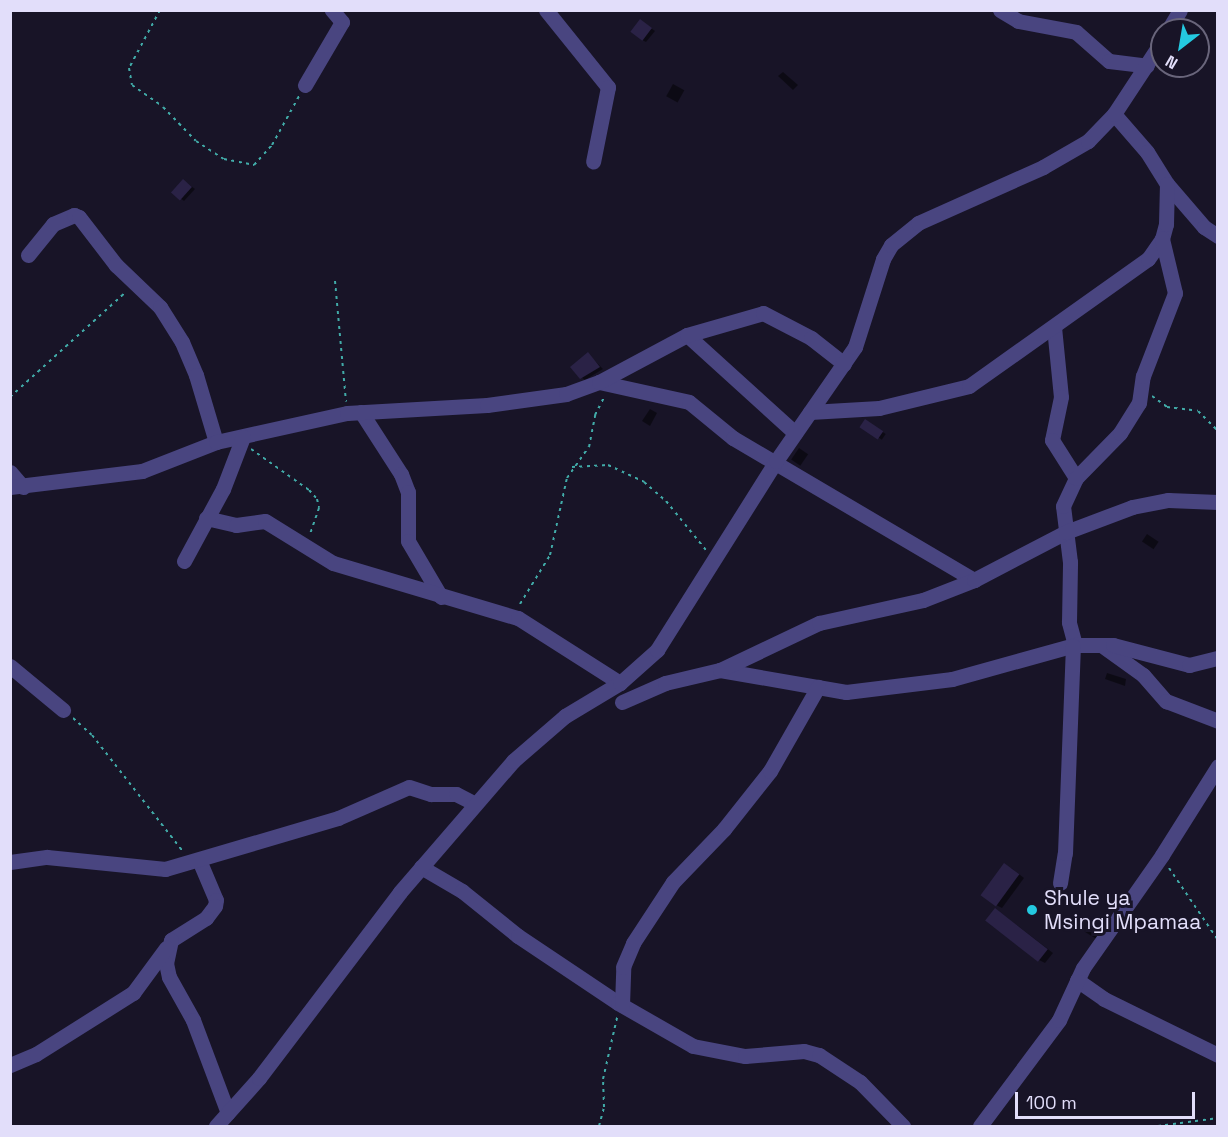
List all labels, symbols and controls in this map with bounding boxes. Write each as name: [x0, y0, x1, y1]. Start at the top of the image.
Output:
north arrow: [1150, 18, 1210, 78]
text: N: [1162, 50, 1182, 74]
place label: Shule ya Msingi Mpamaa: [1044, 885, 1201, 935]
marker: Shule ya Msingi Mpamaa: [1025, 903, 1039, 917]
scale bar: [1018, 1080, 1198, 1118]
text: 100 m: [1026, 1091, 1077, 1114]

